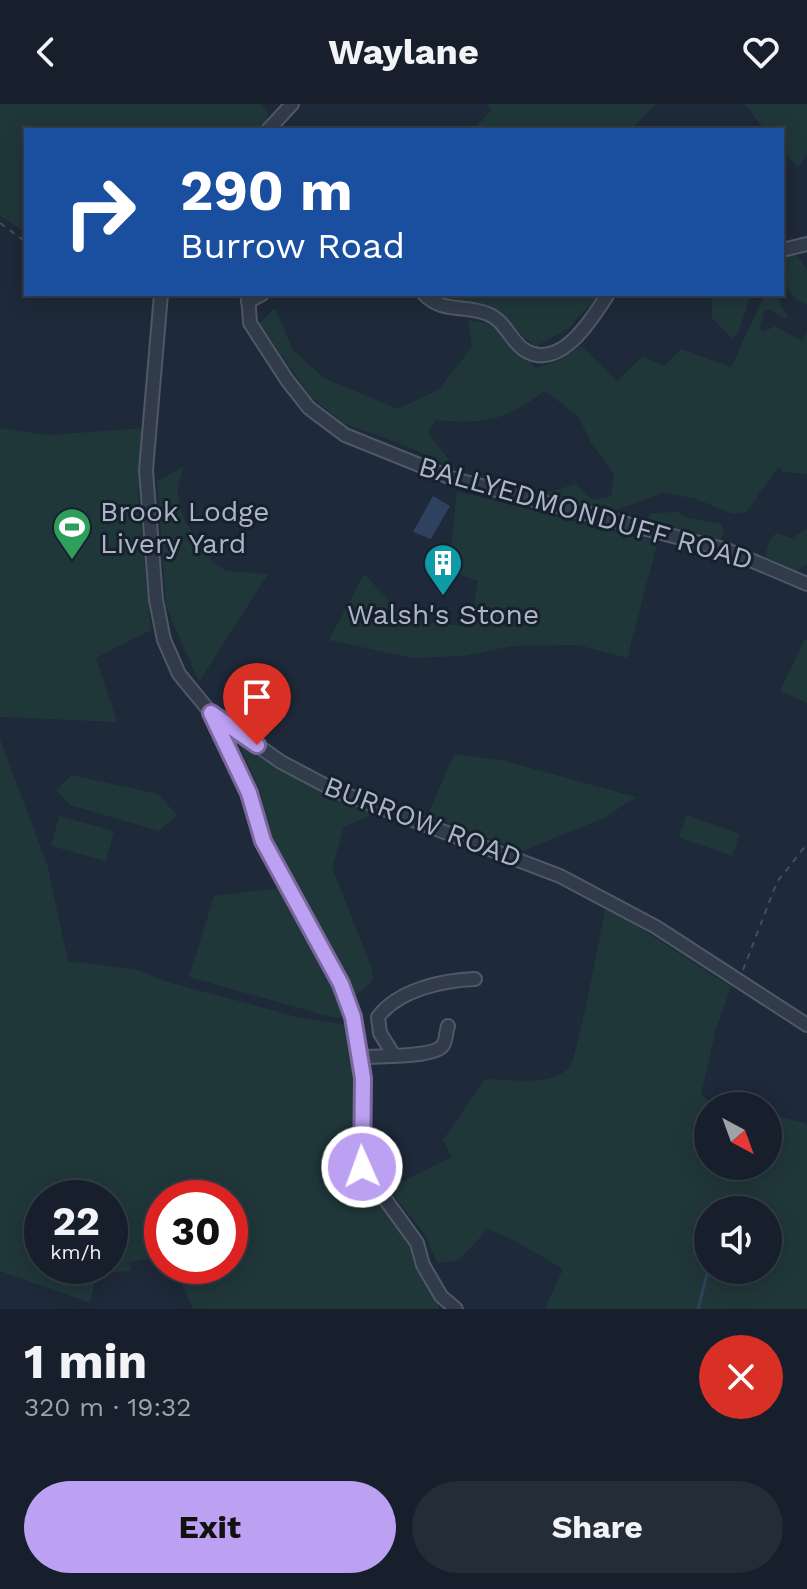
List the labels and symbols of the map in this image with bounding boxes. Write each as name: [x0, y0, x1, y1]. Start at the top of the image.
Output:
street label: BALLYEDMONDUFF ROAD: [415, 449, 757, 577]
place label: Brook Lodge Livery Yard: [100, 495, 269, 560]
sports icon: Brook Lodge Livery Yard: [51, 506, 93, 561]
building icon: Walsh's Stone: [422, 542, 464, 597]
place label: Walsh's Stone: [347, 598, 539, 631]
pin: [223, 663, 291, 745]
street label: BURROW ROAD: [319, 769, 527, 875]
north arrow: [694, 1092, 782, 1180]
position arrow: [320, 1125, 404, 1209]
speed limit sign: 30: [144, 1180, 248, 1284]

